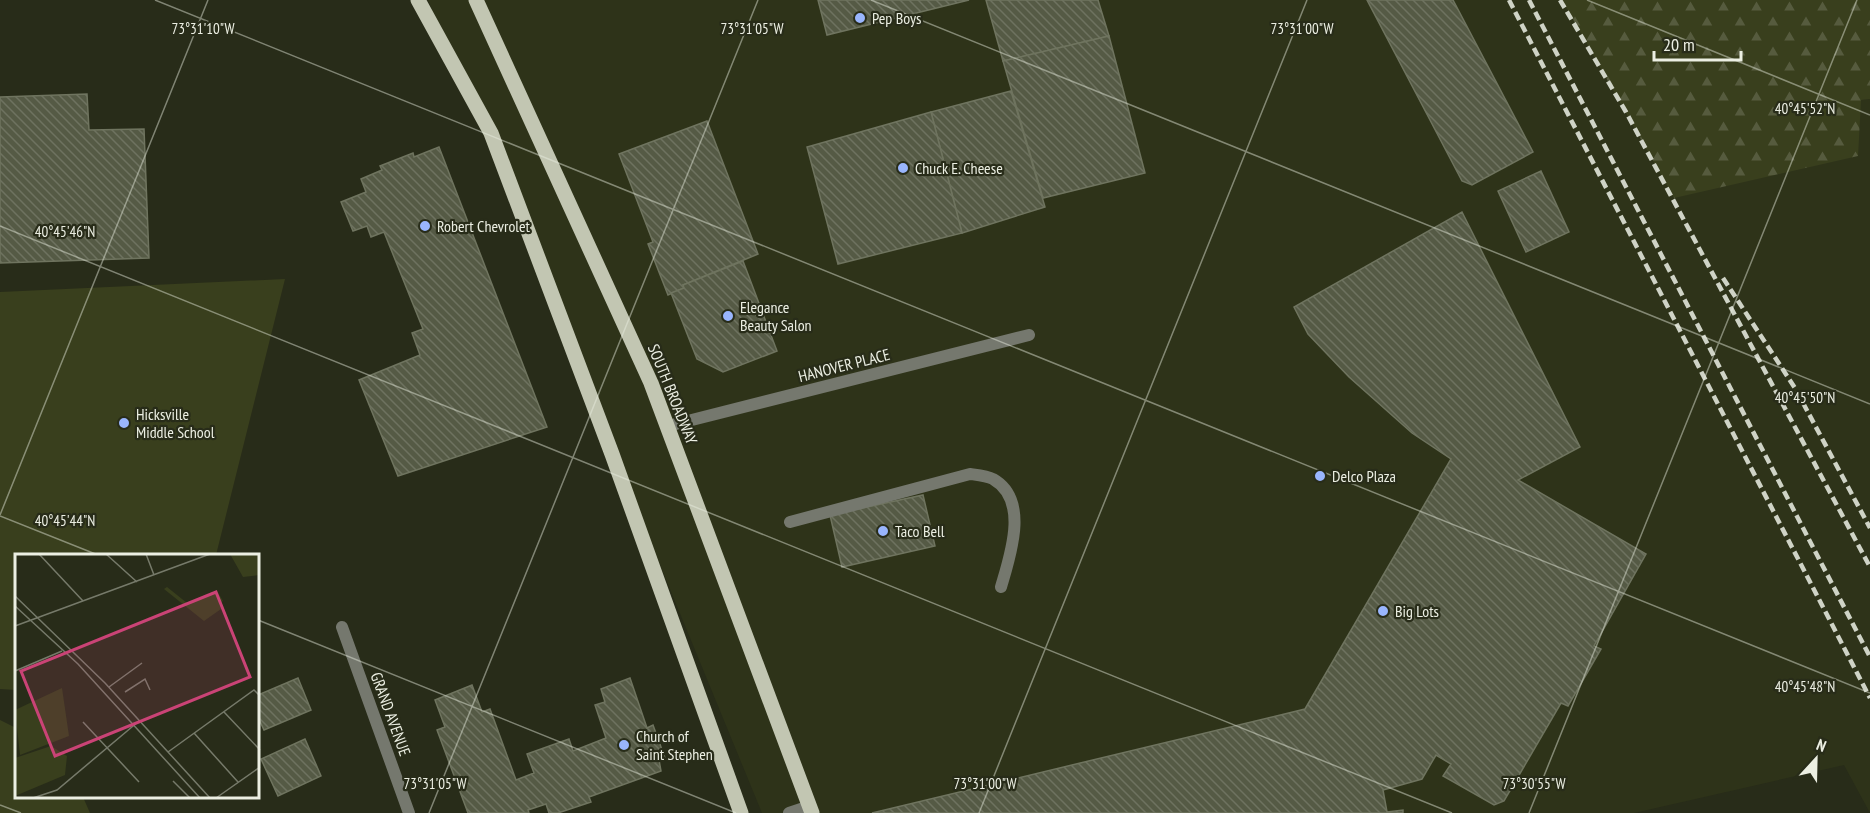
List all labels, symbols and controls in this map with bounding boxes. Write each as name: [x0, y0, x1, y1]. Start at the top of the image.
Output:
place label: Pep Boys: [872, 8, 921, 28]
marker: Pep Boys: [853, 11, 867, 25]
text: 73°31'10"W: [171, 19, 235, 38]
text: 73°31'05"W: [720, 19, 784, 38]
text: 73°31'00"W: [1270, 19, 1334, 38]
scale bar: [1654, 24, 1741, 62]
text: 20 m: [1663, 33, 1695, 56]
text: 40°45'52"N: [1775, 99, 1835, 118]
place label: Chuck E. Cheese: [915, 158, 1003, 178]
marker: Chuck E. Cheese: [896, 161, 910, 175]
place label: Robert Chevrolet: [437, 216, 531, 236]
marker: Robert Chevrolet: [418, 219, 432, 233]
text: 40°45'46"N: [35, 222, 95, 241]
place label: Elegance Beauty Salon: [740, 297, 812, 335]
marker: Elegance Beauty Salon: [721, 309, 735, 323]
street label: SOUTH BROADWAY: [644, 341, 702, 448]
street label: HANOVER PLACE: [796, 344, 892, 386]
text: 40°45'50"N: [1775, 388, 1835, 407]
place label: Hicksville Middle School: [136, 404, 215, 442]
marker: Hicksville Middle School: [117, 416, 131, 430]
place label: Delco Plaza: [1332, 466, 1396, 486]
marker: Delco Plaza: [1313, 469, 1327, 483]
text: 40°45'44"N: [35, 511, 95, 530]
place label: Taco Bell: [895, 521, 945, 541]
marker: Taco Bell: [876, 524, 890, 538]
inset map: [15, 554, 260, 798]
place label: Big Lots: [1395, 601, 1439, 621]
marker: Big Lots: [1376, 604, 1390, 618]
street label: GRAND AVENUE: [367, 669, 415, 759]
text: 40°45'48"N: [1775, 677, 1835, 696]
place label: Church of Saint Stephen: [636, 726, 713, 764]
north arrow: [1786, 729, 1846, 789]
text: N: [1814, 734, 1829, 756]
marker: Church of Saint Stephen: [617, 738, 631, 752]
text: 73°31'05"W: [403, 774, 467, 793]
text: 73°31'00"W: [953, 774, 1017, 793]
text: 73°30'55"W: [1502, 774, 1566, 793]

